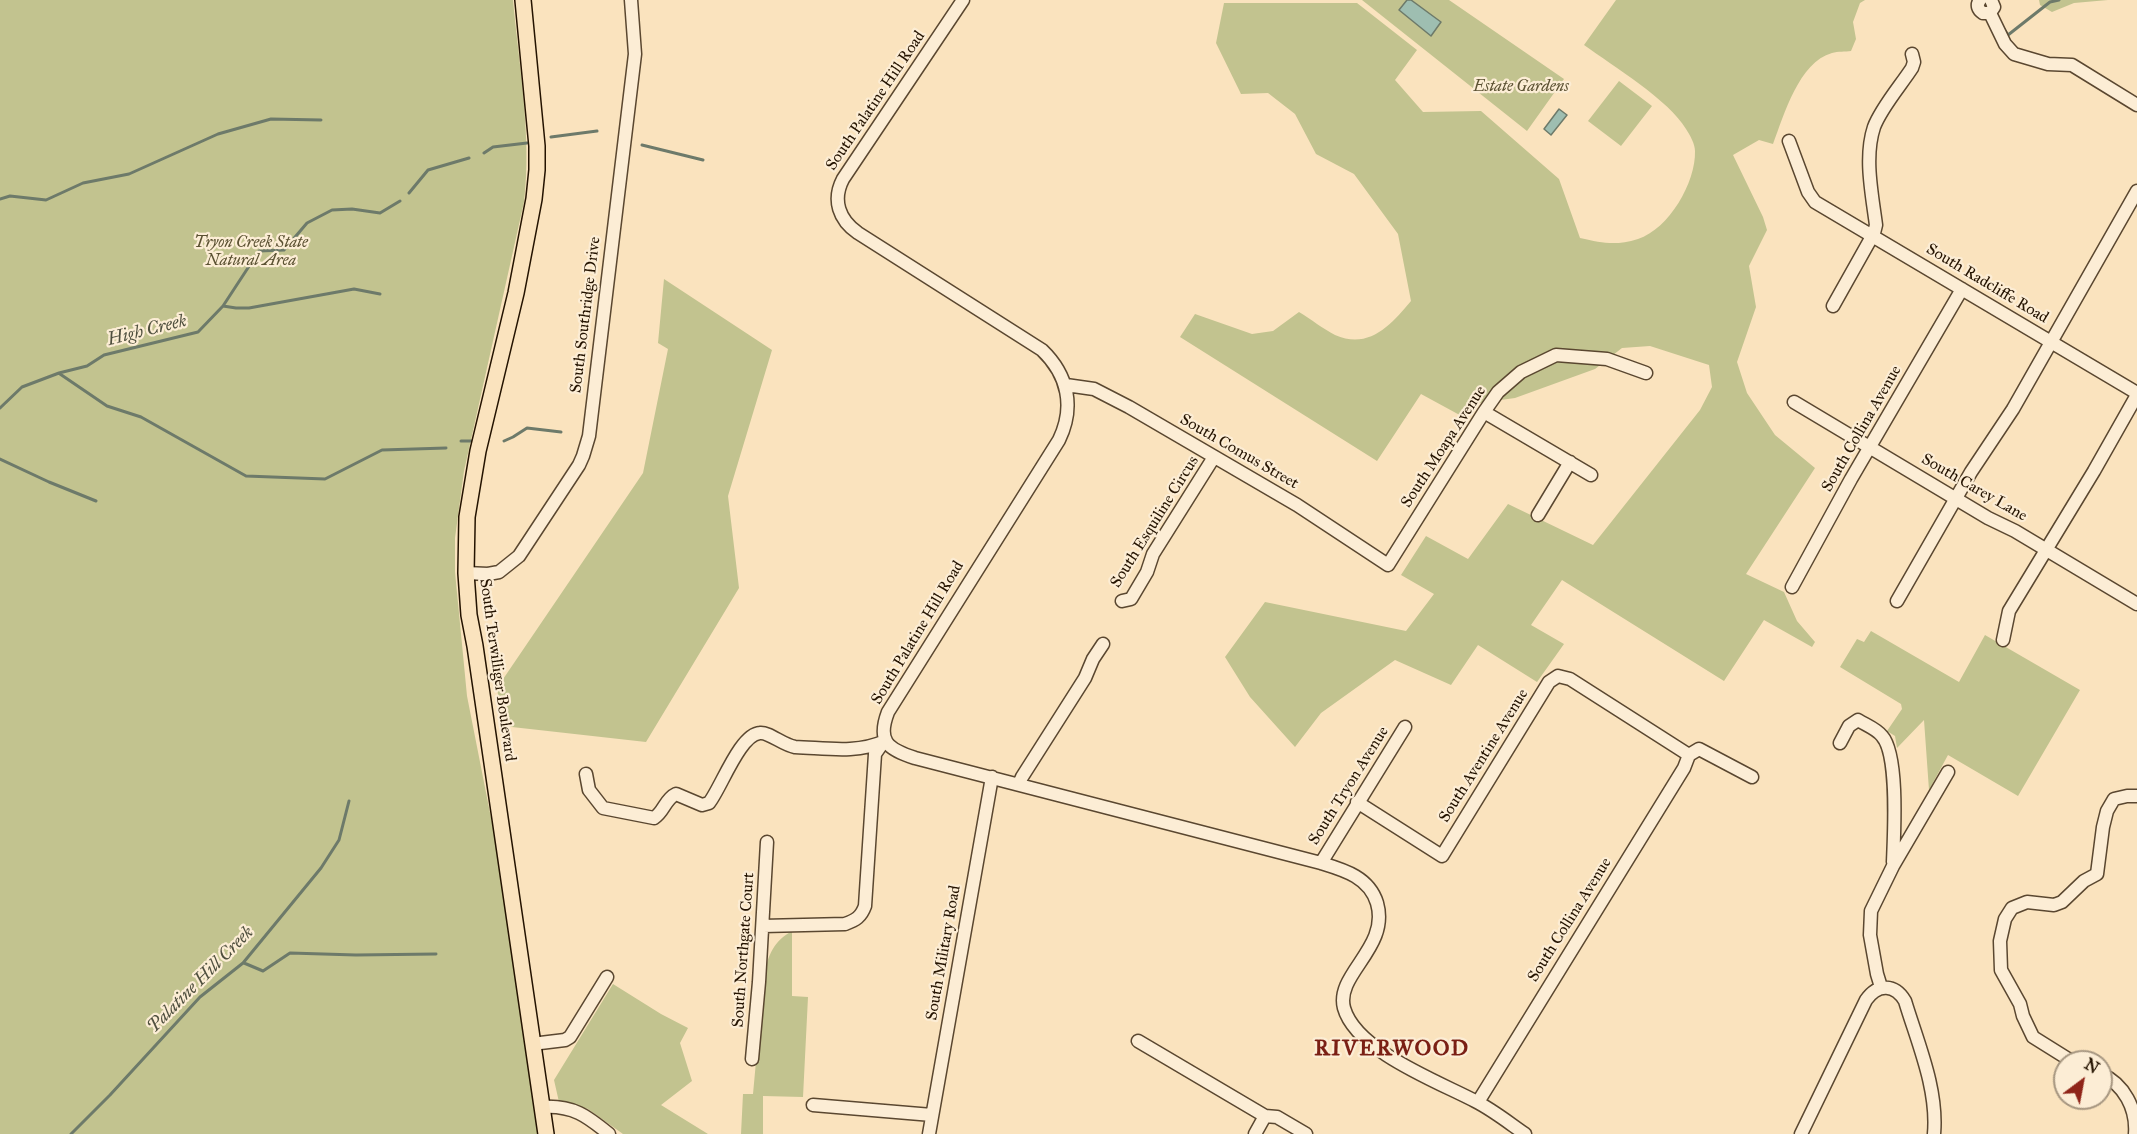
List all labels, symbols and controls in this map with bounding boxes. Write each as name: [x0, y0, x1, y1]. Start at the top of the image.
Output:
street label: South Palatine Hill Road: [822, 28, 930, 174]
park label: Estate Gardens: [1473, 77, 1569, 97]
park label: Tryon Creek State Natural Area: [194, 233, 308, 271]
street label: South Southridge Drive: [567, 236, 605, 394]
street label: South Radcliffe Road: [1922, 240, 2052, 328]
water label: High Creek: [105, 311, 189, 351]
street label: South Collina Avenue: [1818, 362, 1906, 496]
street label: South Moapa Avenue: [1397, 382, 1491, 512]
street label: South Comus Street: [1176, 410, 1302, 494]
street label: South Carey Lane: [1918, 450, 2030, 526]
street label: South Esquiline Circus: [1107, 453, 1203, 591]
street label: South Palatine Hill Road: [868, 558, 968, 708]
street label: South Terwilliger Boulevard: [475, 577, 519, 763]
street label: South Aventine Avenue: [1435, 686, 1533, 826]
street label: South Tryon Avenue: [1305, 723, 1393, 849]
street label: South Collina Avenue: [1524, 854, 1616, 986]
street label: South Northgate Court: [729, 872, 759, 1028]
street label: South Military Road: [923, 884, 965, 1022]
water label: Palatine Hill Creek: [143, 922, 259, 1038]
district label: RIVERWOOD: [1314, 1037, 1470, 1063]
north arrow: [2053, 1050, 2113, 1110]
text: N: [2081, 1054, 2103, 1078]

